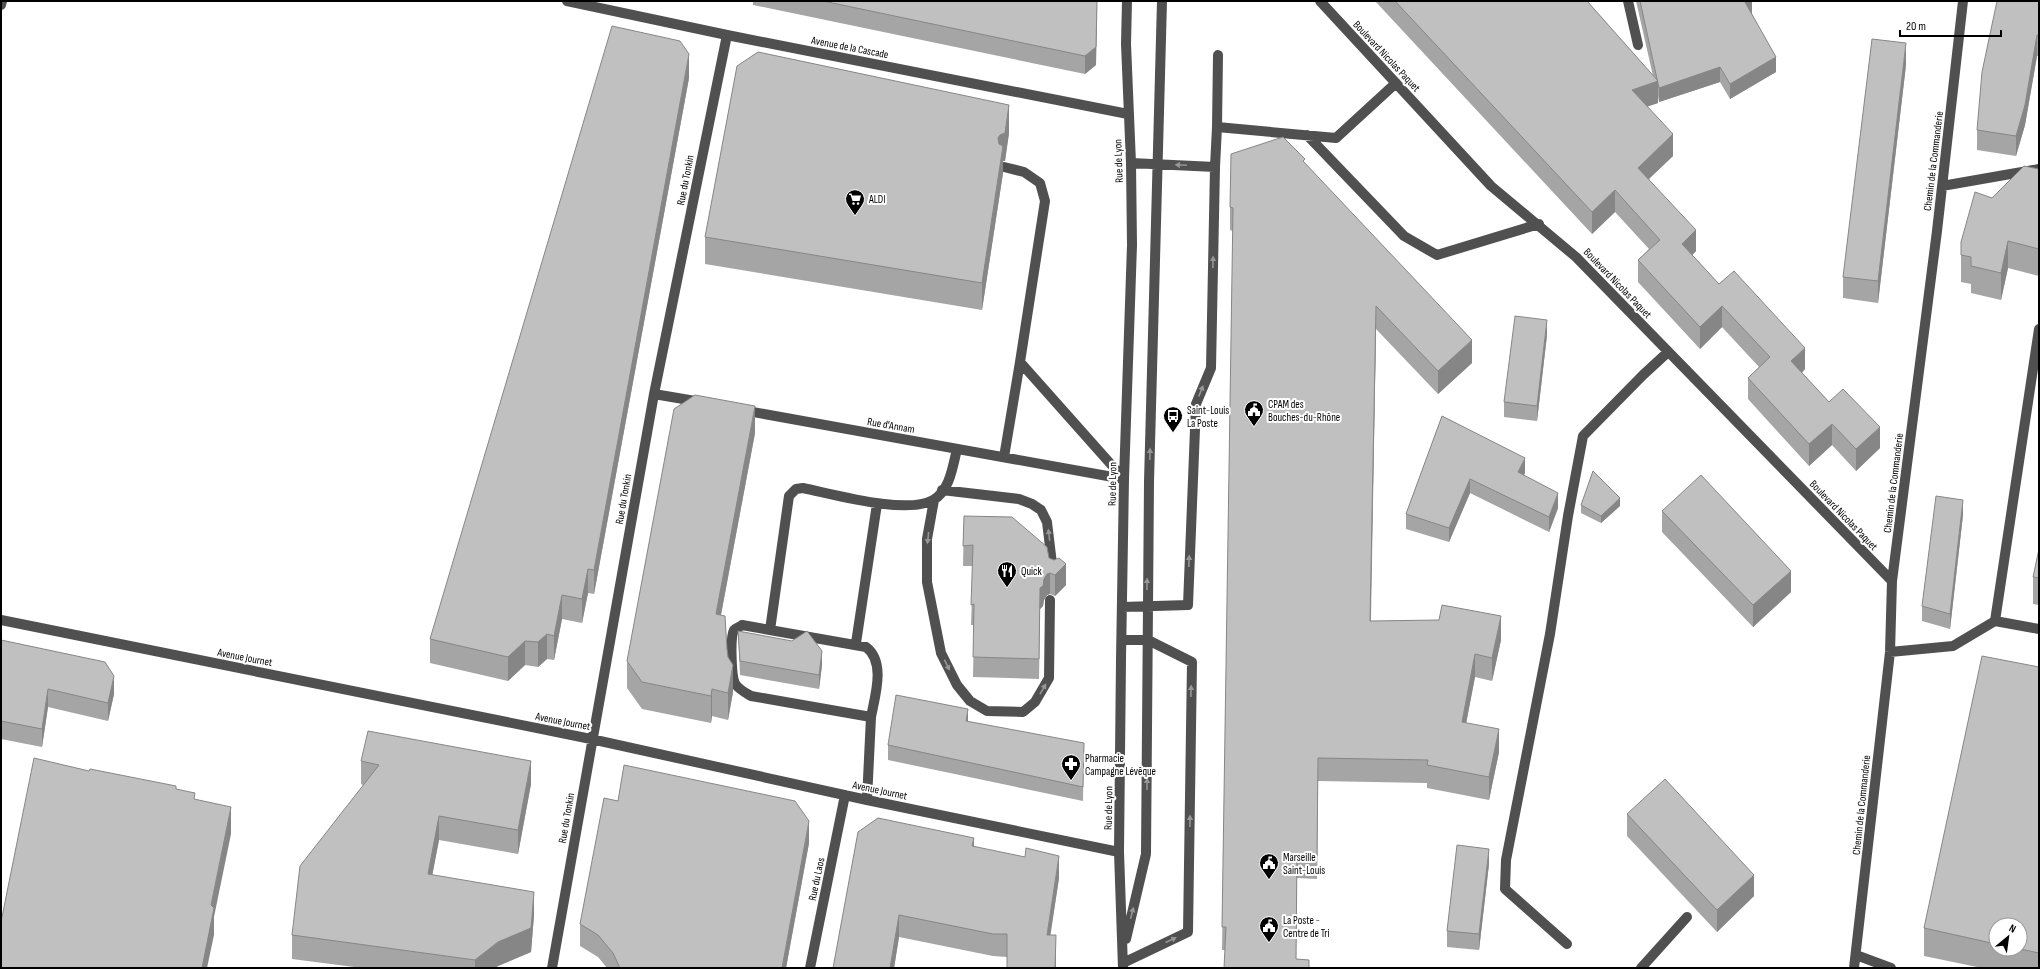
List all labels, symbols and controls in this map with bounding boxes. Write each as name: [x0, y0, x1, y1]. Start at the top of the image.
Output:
scale bar: [1900, 12, 2001, 38]
street label: Boulevard Nicolas Paquet: [1350, 18, 1423, 95]
text: 20 m: [1906, 19, 1926, 34]
street label: Avenue de la Cascade: [809, 33, 890, 61]
street label: Chemin de la Commanderie: [1921, 110, 1946, 212]
street label: Rue de Lyon: [1111, 139, 1126, 183]
street label: Rue du Tonkin: [674, 154, 697, 206]
one-way arrow: [1174, 162, 1187, 168]
supermarket icon: ALDI: [844, 188, 866, 216]
place label: ALDI: [868, 193, 885, 206]
street label: Boulevard Nicolas Paquet: [1581, 246, 1655, 322]
one-way arrow: [1210, 255, 1216, 268]
one-way arrow: [1199, 384, 1205, 396]
place label: CPAM des Bouches-du-Rhône: [1268, 398, 1340, 424]
public building icon: CPAM des Bouches-du-Rhône: [1243, 399, 1265, 427]
place label: Saint-Louis La Poste: [1187, 404, 1229, 430]
bus stop icon: Saint-Louis La Poste: [1162, 405, 1184, 433]
street label: Rue d'Annam: [866, 415, 916, 436]
street label: Chemin de la Commanderie: [1881, 432, 1906, 534]
one-way arrow: [1146, 448, 1153, 460]
street label: Rue de Lyon: [1106, 462, 1119, 506]
street label: Rue du Tonkin: [613, 473, 634, 525]
street label: Boulevard Nicolas Paquet: [1807, 478, 1881, 554]
one-way arrow: [1046, 529, 1052, 541]
one-way arrow: [925, 532, 931, 544]
one-way arrow: [1186, 555, 1193, 567]
restaurant icon: Quick: [996, 560, 1018, 588]
place label: Quick: [1021, 565, 1042, 578]
one-way arrow: [1144, 577, 1150, 590]
street label: Avenue Journet: [215, 646, 274, 669]
one-way arrow: [944, 660, 950, 671]
one-way arrow: [1040, 683, 1047, 694]
one-way arrow: [1188, 685, 1195, 697]
street label: Avenue Journet: [533, 710, 592, 733]
place label: Pharmacie Campagne Lévêque: [1085, 752, 1156, 778]
pharmacy icon: Pharmacie Campagne Lévêque: [1060, 753, 1082, 781]
street label: Chemin de la Commanderie: [1850, 754, 1873, 856]
one-way arrow: [1144, 777, 1150, 790]
street label: Avenue Journet: [850, 778, 909, 803]
street label: Rue de Lyon: [1102, 786, 1115, 830]
street label: Rue du Tonkin: [556, 792, 577, 844]
one-way arrow: [1187, 814, 1193, 827]
place label: Marseille Saint-Louis: [1283, 851, 1325, 877]
public building icon: Marseille Saint-Louis: [1258, 852, 1280, 880]
street label: Rue du Laos: [806, 856, 827, 902]
one-way arrow: [1129, 906, 1135, 918]
place label: La Poste - Centre de Tri: [1283, 914, 1330, 940]
public building icon: La Poste - Centre de Tri: [1258, 915, 1280, 943]
north arrow: [1988, 917, 2028, 957]
text: N: [2007, 922, 2018, 936]
one-way arrow: [1165, 937, 1176, 943]

